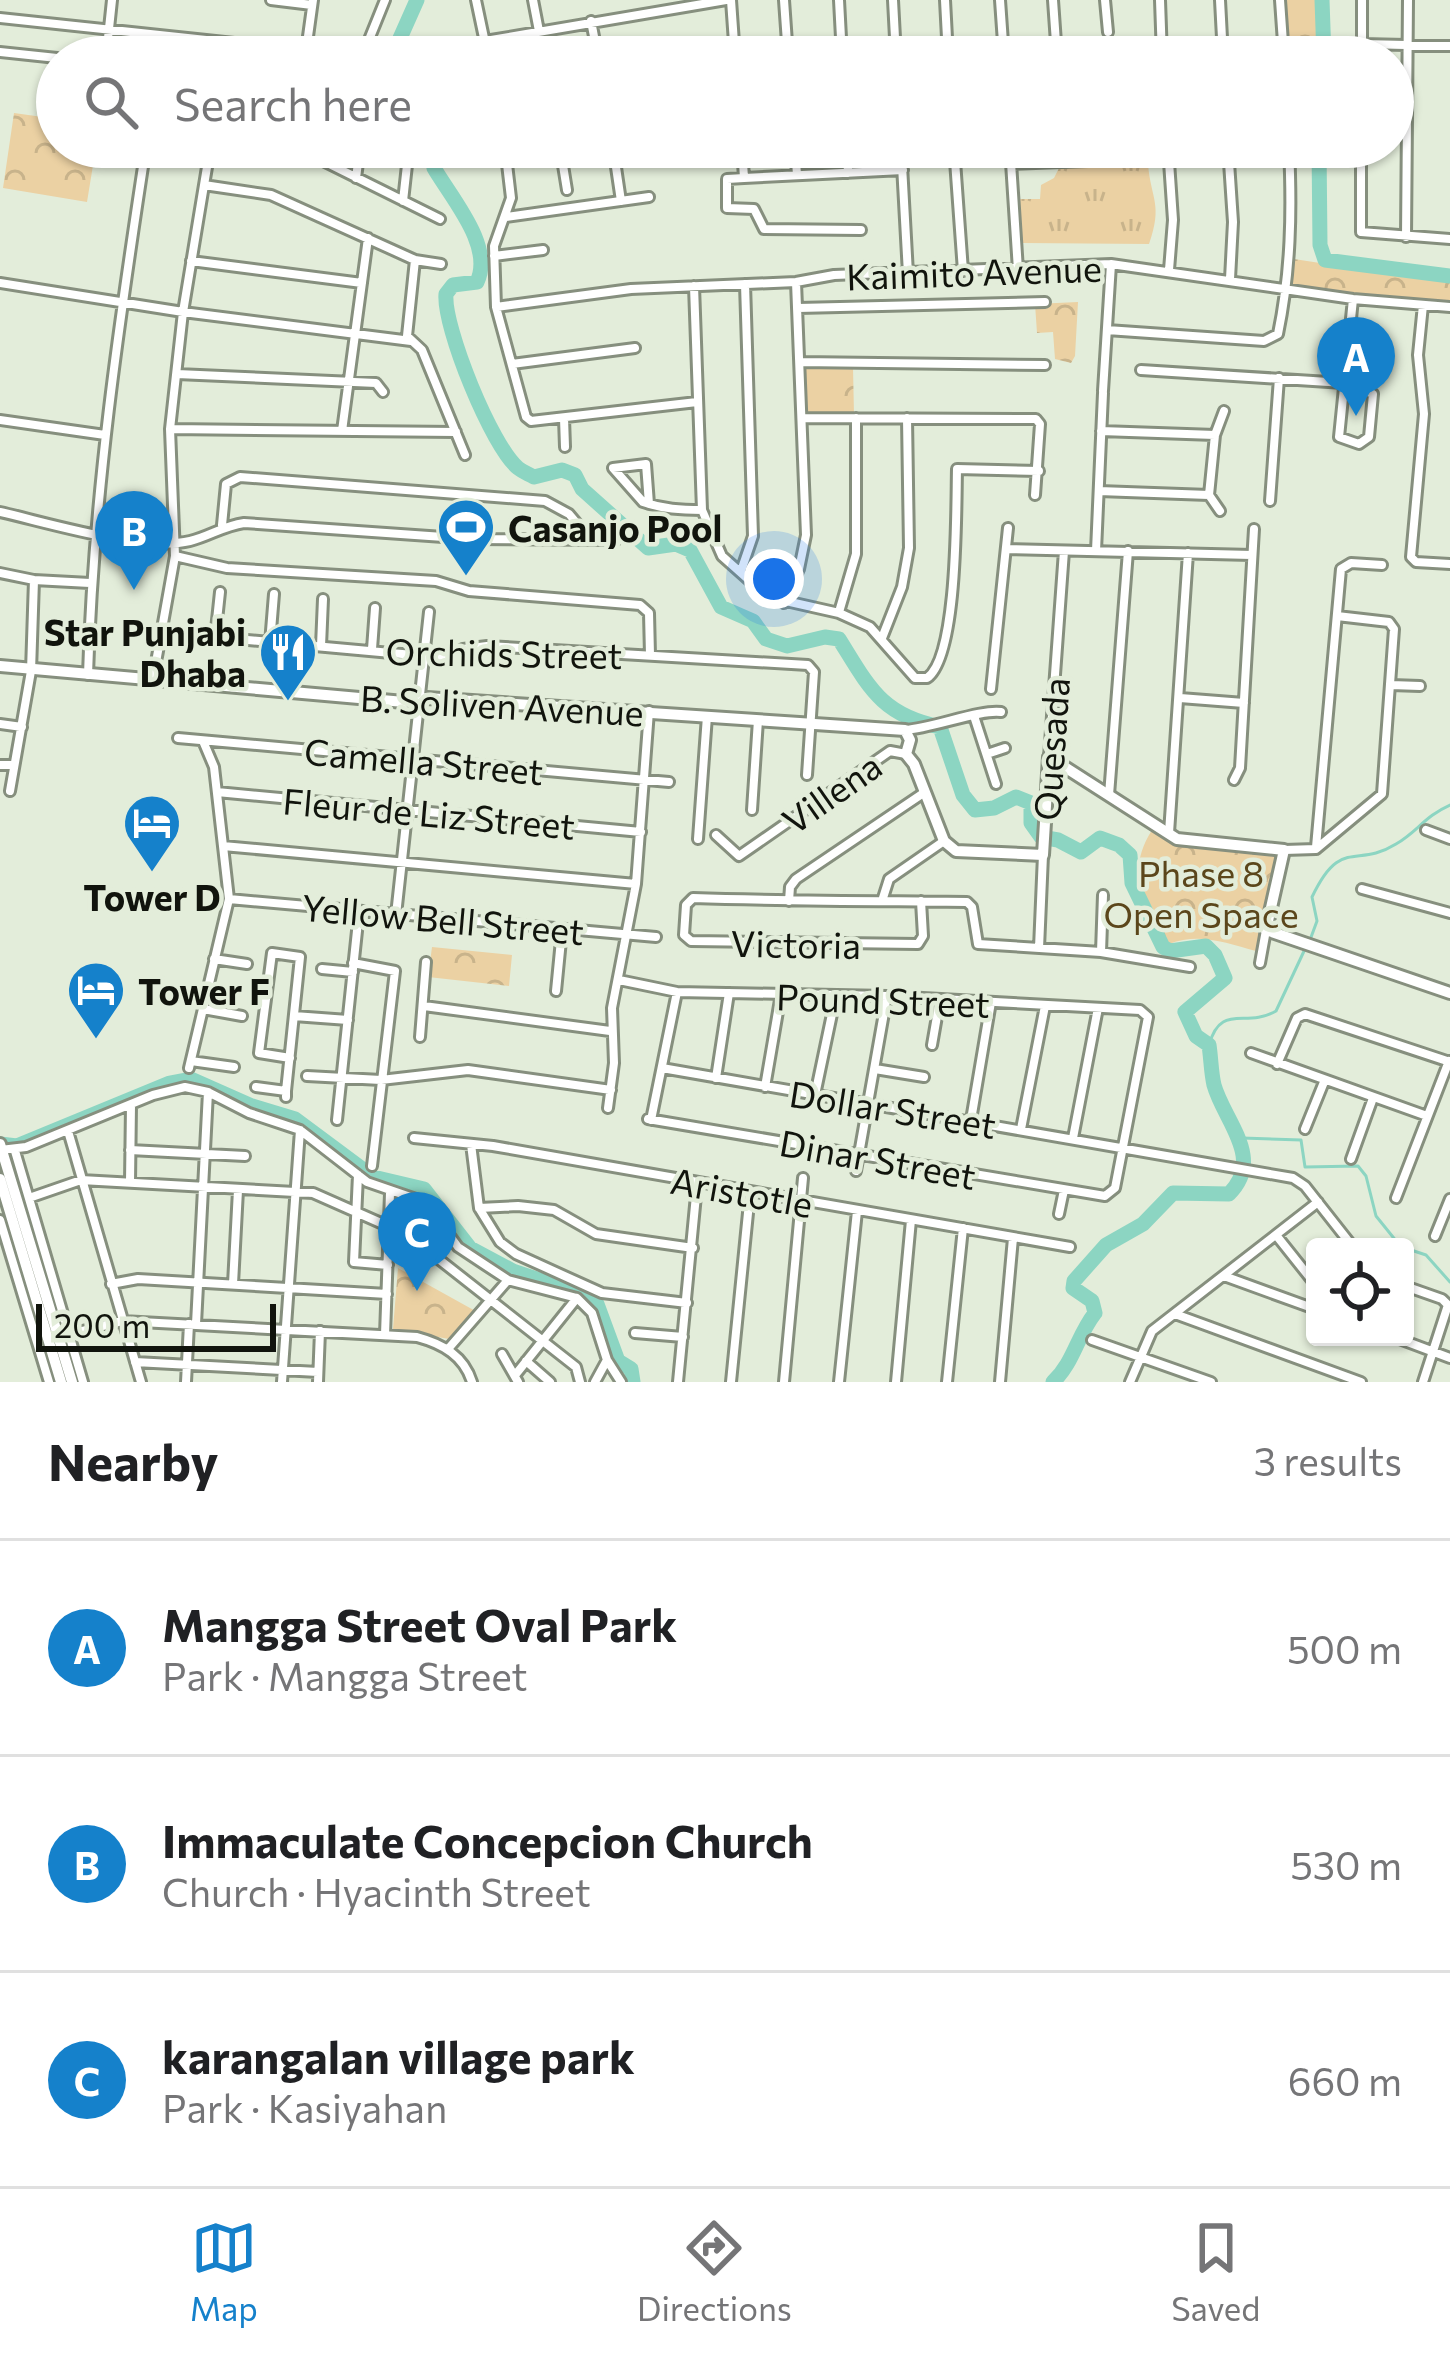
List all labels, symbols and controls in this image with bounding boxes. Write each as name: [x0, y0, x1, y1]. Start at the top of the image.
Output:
search box: [36, 36, 1414, 168]
icon: search: [78, 69, 144, 135]
text: Search here: [174, 75, 412, 130]
street label: Kaimito Avenue: [845, 245, 1103, 297]
pin: A: [1317, 317, 1395, 416]
pin: B: [95, 491, 173, 590]
sports icon: Casanjo Pool: [435, 496, 497, 578]
place label: Casanjo Pool: [508, 505, 722, 549]
your location: [744, 549, 804, 609]
place label: Star Punjabi Dhaba: [44, 609, 246, 694]
restaurant icon: Star Punjabi Dhaba: [257, 621, 319, 703]
street label: Orchids Street: [385, 628, 623, 676]
street label: B. Soliven Avenue: [359, 675, 645, 733]
street label: Quesada: [1023, 676, 1077, 822]
street label: Camella Street: [303, 728, 545, 792]
street label: Villena: [773, 742, 889, 842]
street label: Fleur de Liz Street: [281, 777, 577, 847]
hotel icon: Tower D: [121, 792, 183, 874]
park label: Phase 8 Open Space: [1103, 850, 1299, 935]
place label: Tower D: [83, 874, 221, 918]
street label: Yellow Bell Street: [300, 884, 586, 952]
street label: Victoria: [731, 920, 861, 966]
hotel icon: Tower F: [65, 959, 127, 1041]
place label: Tower F: [138, 968, 270, 1012]
street label: Pound Street: [775, 973, 991, 1025]
street label: Dollar Street: [787, 1070, 999, 1146]
street label: Dinar Street: [777, 1119, 979, 1197]
street label: Aristotle: [668, 1157, 816, 1225]
pin: C: [378, 1192, 456, 1291]
map controls: [1306, 1238, 1414, 1346]
button: locate: [1306, 1238, 1414, 1346]
scale bar: [36, 1298, 276, 1351]
text: 200 m: [54, 1304, 150, 1345]
text: Nearby: [48, 1429, 218, 1492]
text: 3 results: [1254, 1436, 1402, 1484]
text: Mangga Street Oval Park: [162, 1596, 677, 1651]
text: A: [73, 1624, 101, 1672]
text: 500 m: [1287, 1624, 1402, 1672]
text: Park · Mangga Street: [162, 1651, 528, 1699]
text: Immaculate Concepcion Church: [162, 1812, 813, 1867]
text: B: [74, 1840, 100, 1888]
text: 530 m: [1290, 1840, 1402, 1888]
text: Church · Hyacinth Street: [162, 1867, 591, 1915]
text: karangalan village park: [162, 2028, 635, 2083]
text: C: [74, 2056, 100, 2104]
text: 660 m: [1288, 2056, 1402, 2104]
text: Park · Kasiyahan: [162, 2083, 447, 2131]
tab: Map: [190, 2215, 258, 2328]
tab: Directions: [637, 2215, 792, 2328]
tab: Saved: [1171, 2215, 1260, 2328]

